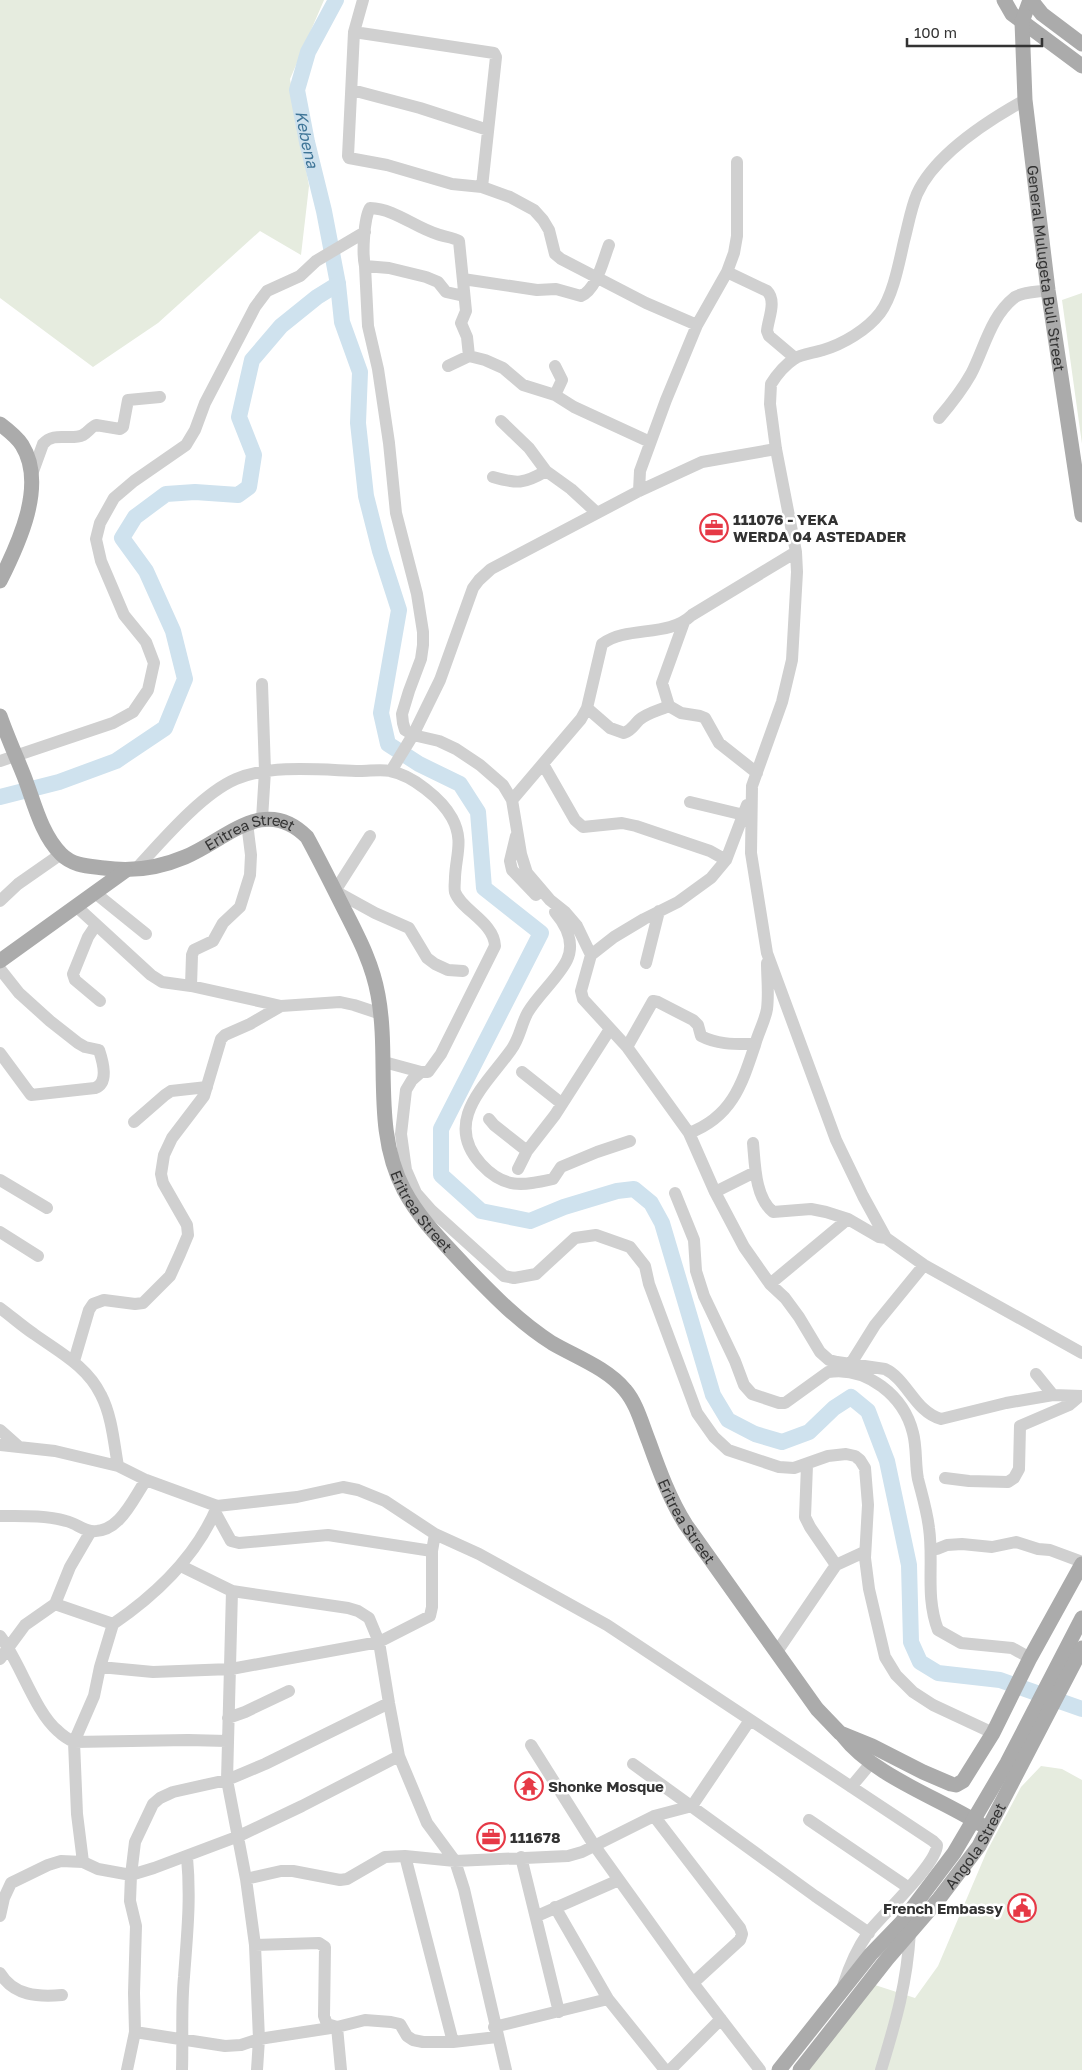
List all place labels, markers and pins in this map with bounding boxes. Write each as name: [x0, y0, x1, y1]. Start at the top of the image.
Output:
place label: 111076 - YEKA WERDA 04 ASTEDADER: [733, 510, 906, 545]
office icon: 111076 - YEKA WERDA 04 ASTEDADER: [699, 513, 729, 543]
temple icon: Shonke Mosque: [514, 1771, 544, 1801]
place label: Shonke Mosque: [548, 1777, 664, 1795]
office icon: 111678: [476, 1822, 506, 1852]
place label: 111678: [510, 1828, 560, 1846]
public building icon: French Embassy: [1007, 1893, 1037, 1923]
place label: French Embassy: [883, 1899, 1003, 1917]

